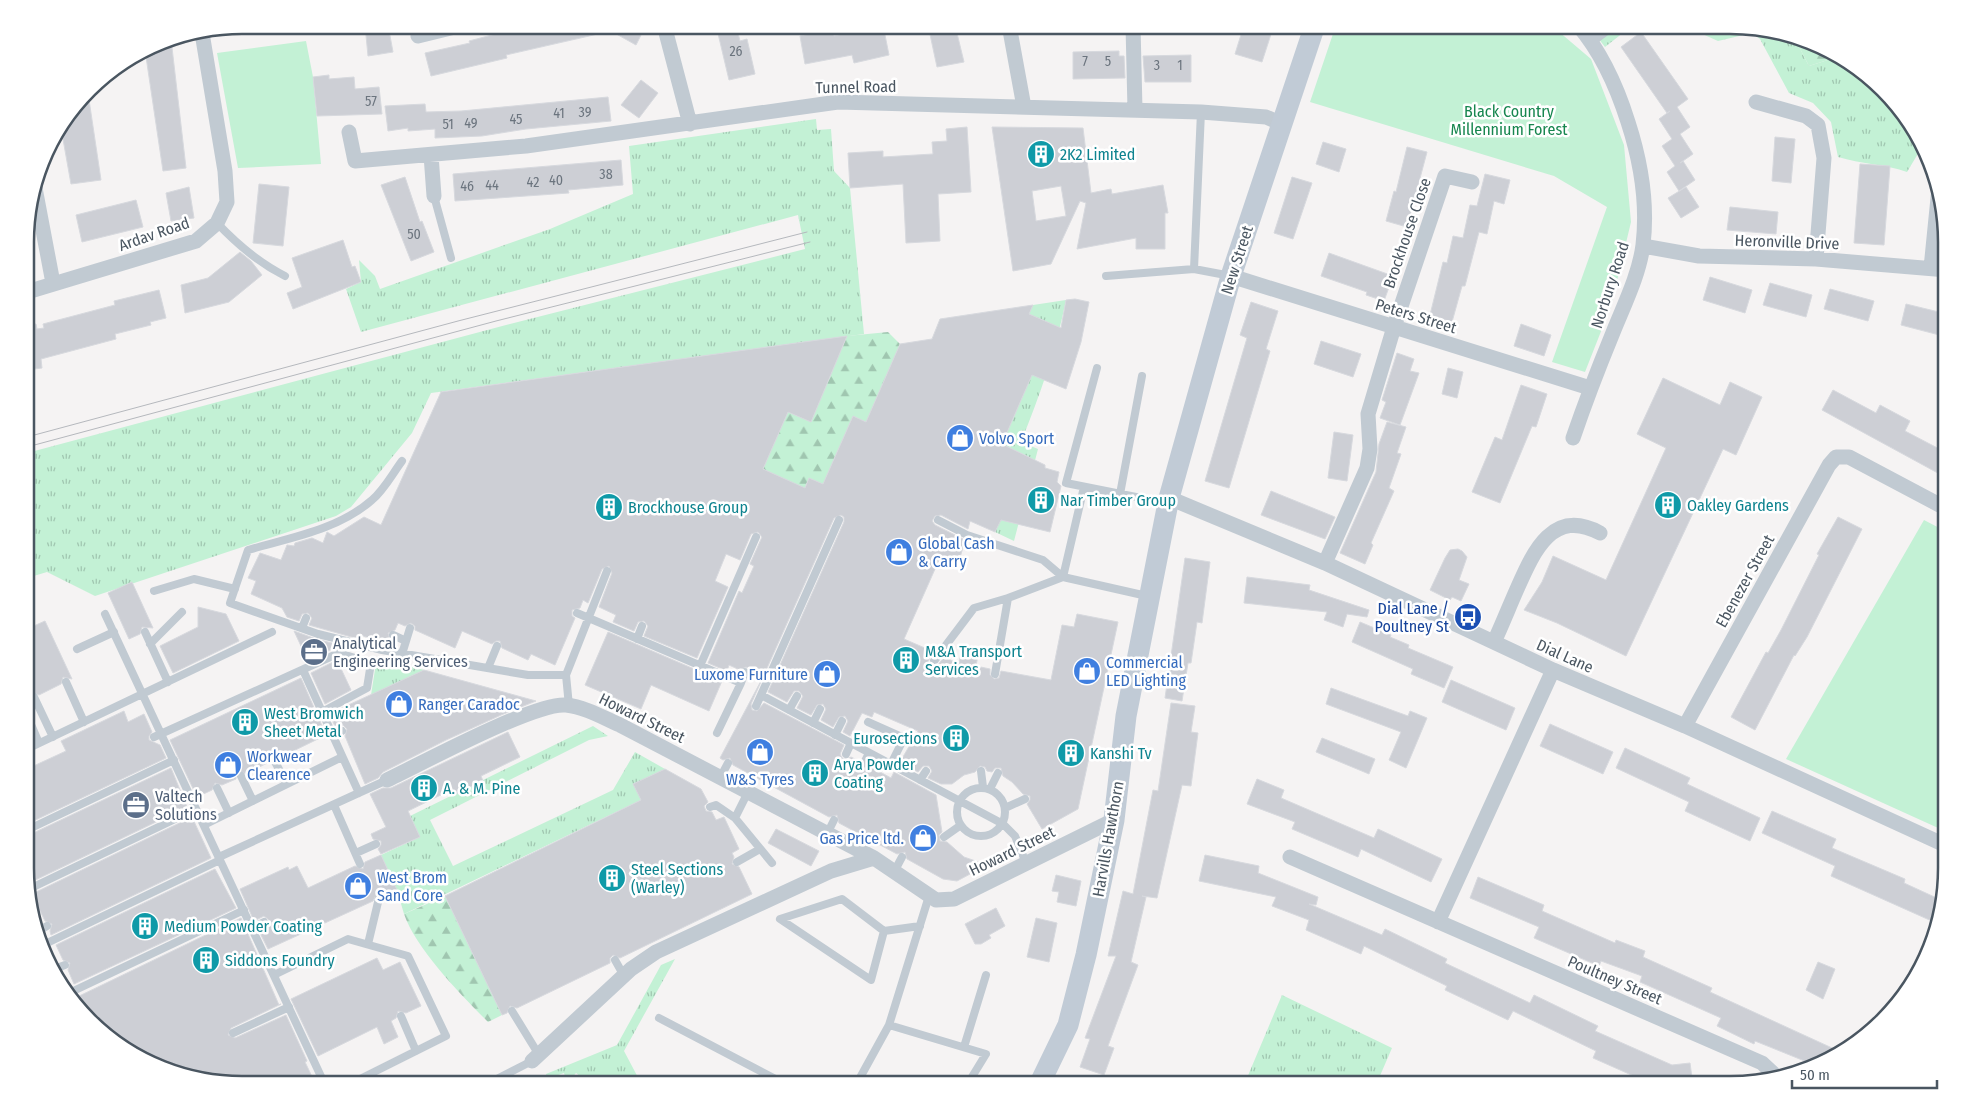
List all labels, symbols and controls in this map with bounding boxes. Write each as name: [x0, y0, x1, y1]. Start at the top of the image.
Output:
house number: 26: [729, 43, 743, 60]
house number: 7: [1082, 53, 1088, 70]
house number: 5: [1105, 53, 1111, 70]
house number: 3: [1154, 57, 1160, 74]
house number: 1: [1177, 57, 1183, 74]
street label: Tunnel Road: [815, 77, 897, 97]
house number: 57: [365, 93, 377, 110]
park label: Black Country Millennium Forest: [1451, 102, 1568, 139]
house number: 39: [579, 104, 592, 121]
house number: 41: [553, 105, 565, 122]
house number: 45: [509, 111, 523, 128]
house number: 49: [464, 115, 478, 132]
house number: 51: [442, 116, 454, 133]
building icon: 2K2 Limited: [1026, 139, 1056, 169]
place label: 2K2 Limited: [1060, 145, 1135, 164]
house number: 38: [599, 166, 613, 183]
house number: 40: [549, 172, 563, 189]
house number: 42: [527, 174, 539, 191]
street label: Brockhouse Close: [1379, 175, 1435, 291]
house number: 44: [485, 177, 499, 194]
house number: 46: [460, 178, 474, 195]
street label: Ardav Road: [116, 213, 192, 255]
street label: New Street: [1217, 222, 1257, 297]
house number: 50: [407, 226, 421, 243]
street label: Heronville Drive: [1734, 231, 1840, 253]
street label: Norbury Road: [1587, 239, 1633, 331]
street label: Peters Street: [1373, 295, 1460, 338]
shop icon: Volvo Sport: [945, 423, 975, 453]
place label: Volvo Sport: [979, 429, 1055, 448]
building icon: Nar Timber Group: [1026, 485, 1056, 515]
building icon: Oakley Gardens: [1653, 490, 1683, 520]
place label: Nar Timber Group: [1060, 491, 1176, 510]
building icon: Brockhouse Group: [594, 492, 624, 522]
place label: Oakley Gardens: [1687, 496, 1789, 515]
place label: Brockhouse Group: [628, 498, 748, 517]
street label: Ebenezer Street: [1712, 531, 1779, 631]
place label: Global Cash & Carry: [918, 534, 995, 571]
shop icon: Global Cash & Carry: [884, 537, 914, 567]
place label: Dial Lane / Poultney St: [1375, 599, 1450, 636]
bus stop icon: Dial Lane / Poultney St: [1453, 602, 1483, 632]
place label: Analytical Engineering Services: [333, 634, 468, 671]
street label: Dial Lane: [1534, 635, 1596, 677]
office icon: Analytical Engineering Services: [299, 637, 329, 667]
place label: M&A Transport Services: [925, 642, 1023, 679]
building icon: M&A Transport Services: [891, 645, 921, 675]
place label: Commercial LED Lighting: [1106, 653, 1186, 690]
shop icon: Commercial LED Lighting: [1072, 656, 1102, 686]
shop icon: Luxome Furniture: [812, 659, 842, 689]
place label: Luxome Furniture: [694, 665, 808, 684]
shop icon: Ranger Caradoc: [384, 689, 414, 719]
street label: Howard Street: [596, 689, 689, 747]
place label: Ranger Caradoc: [418, 695, 520, 714]
place label: West Bromwich Sheet Metal: [264, 704, 364, 741]
building icon: West Bromwich Sheet Metal: [230, 707, 260, 737]
building icon: Eurosections: [941, 723, 971, 753]
place label: Eurosections: [853, 729, 937, 748]
shop icon: W&S Tyres: [745, 737, 775, 767]
building icon: Kanshi Tv: [1056, 738, 1086, 768]
place label: Kanshi Tv: [1090, 744, 1152, 763]
place label: Workwear Clearence: [247, 747, 312, 784]
shop icon: Workwear Clearence: [213, 750, 243, 780]
place label: Arya Powder Coating: [834, 755, 916, 792]
building icon: Arya Powder Coating: [800, 758, 830, 788]
place label: W&S Tyres: [726, 770, 794, 789]
building icon: A. & M. Pine: [409, 773, 439, 803]
place label: A. & M. Pine: [443, 779, 520, 798]
street label: Harvills Hawthorn: [1088, 780, 1128, 898]
place label: Valtech Solutions: [155, 787, 217, 824]
office icon: Valtech Solutions: [121, 790, 151, 820]
street label: Howard Street: [966, 822, 1059, 880]
shop icon: Gas Price ltd.: [908, 823, 938, 853]
place label: Gas Price ltd.: [819, 829, 904, 848]
place label: Steel Sections (Warley): [631, 860, 724, 897]
building icon: Steel Sections (Warley): [597, 863, 627, 893]
place label: West Brom Sand Core: [377, 868, 447, 905]
shop icon: West Brom Sand Core: [343, 871, 373, 901]
building icon: Medium Powder Coating: [130, 911, 160, 941]
place label: Medium Powder Coating: [164, 917, 323, 936]
building icon: Siddons Foundry: [191, 945, 221, 975]
place label: Siddons Foundry: [225, 951, 335, 970]
street label: Poultney Street: [1565, 952, 1666, 1009]
scale bar: [1792, 1058, 1937, 1090]
text: 50 m: [1800, 1066, 1830, 1084]

